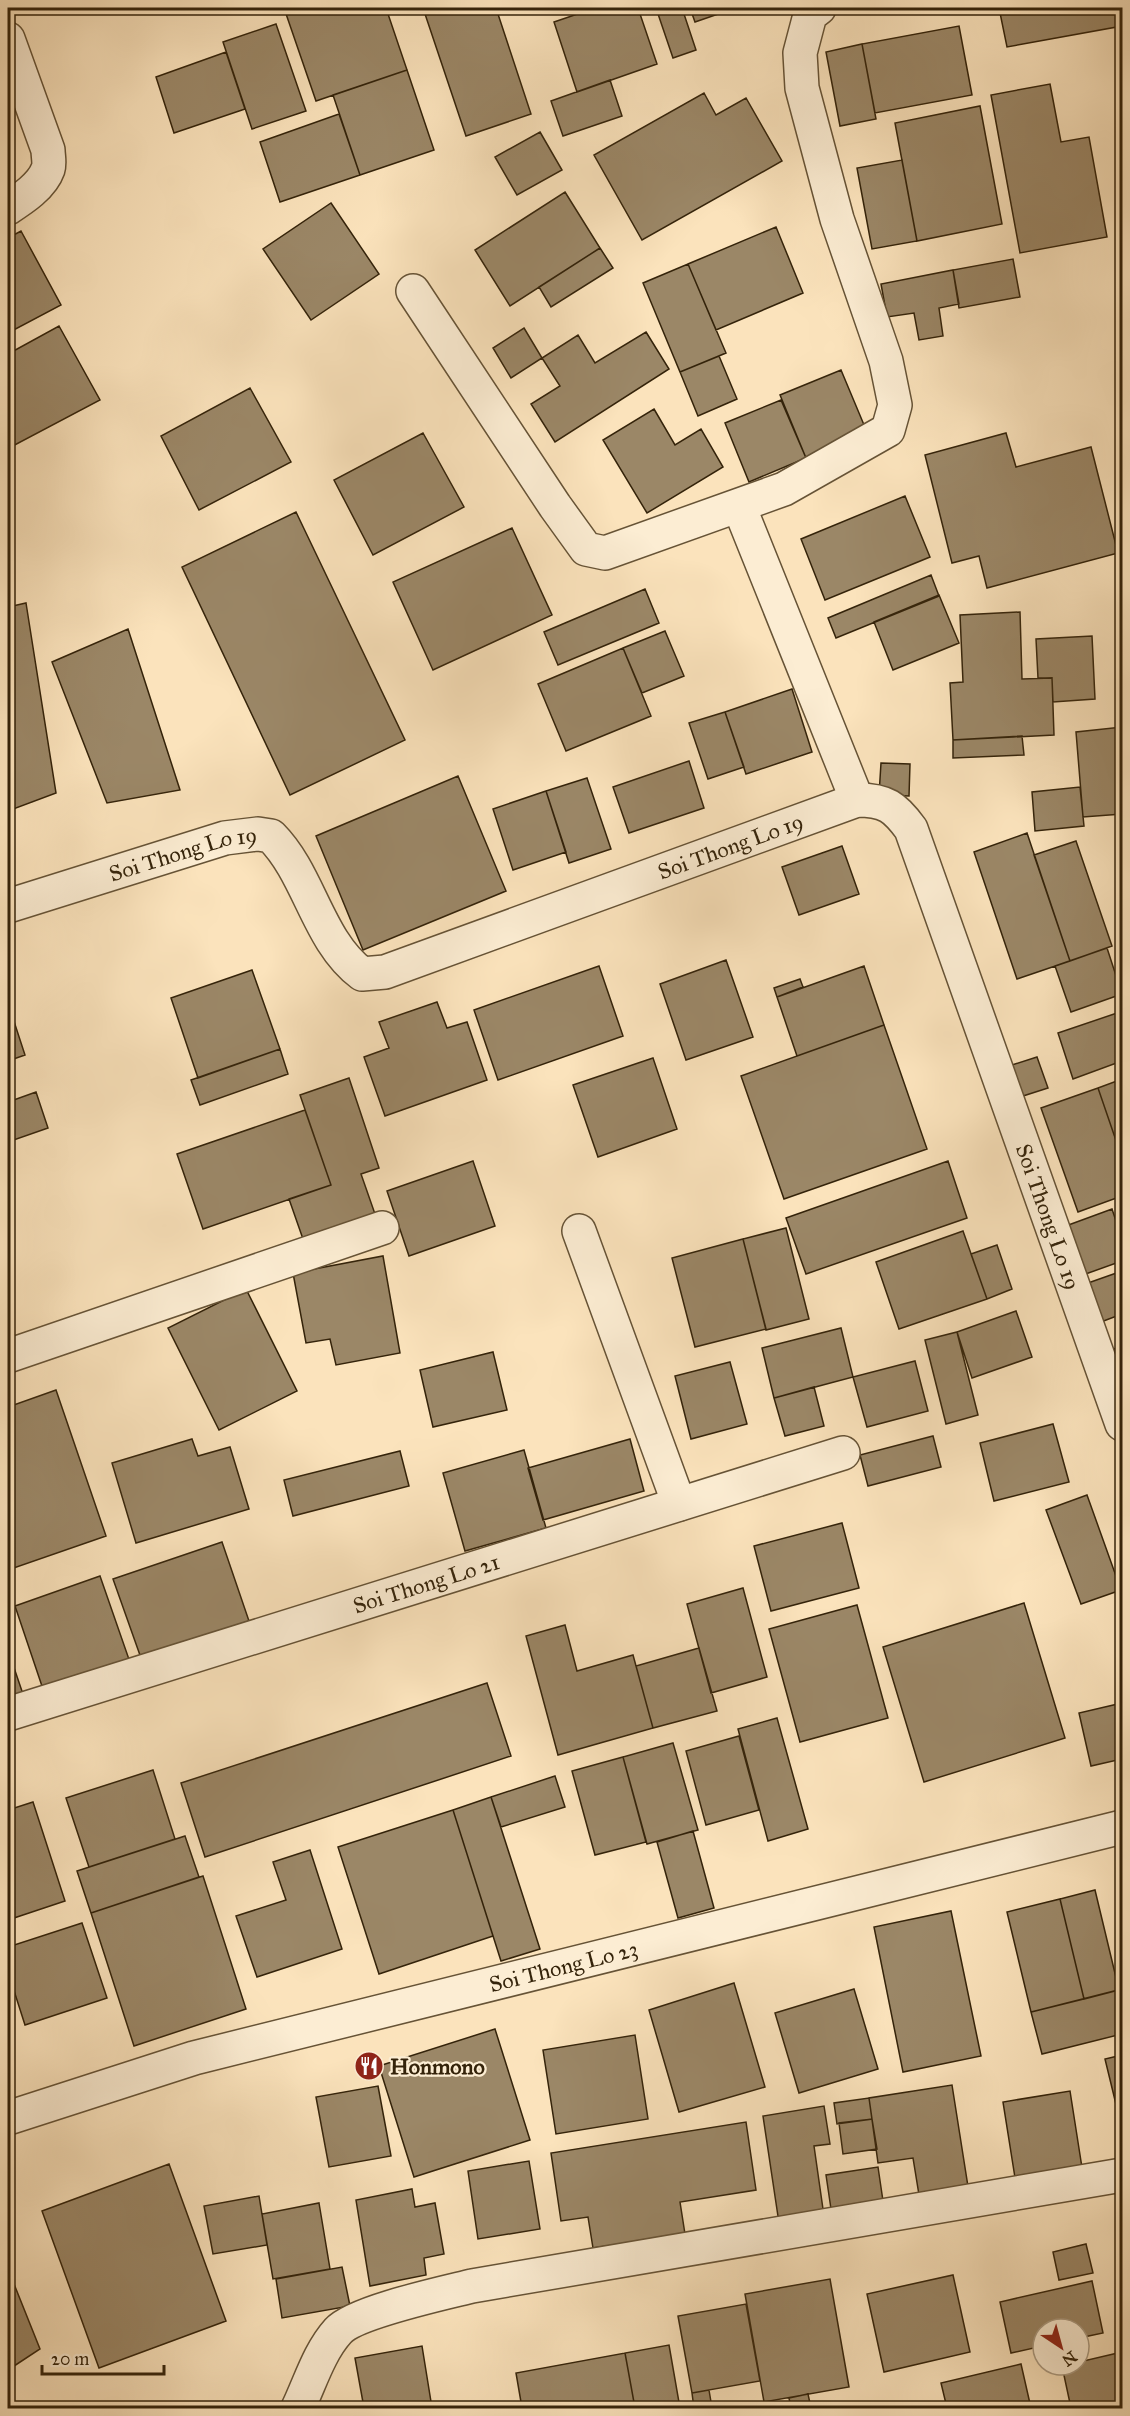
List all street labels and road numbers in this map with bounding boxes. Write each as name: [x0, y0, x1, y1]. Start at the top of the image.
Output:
street label: Soi Thong Lo 19: [654, 807, 807, 885]
street label: Soi Thong Lo 19: [106, 821, 258, 887]
street label: Soi Thong Lo 19: [1010, 1140, 1087, 1293]
street label: Soi Thong Lo 21: [349, 1548, 503, 1619]
street label: Soi Thong Lo 23: [486, 1935, 640, 1998]

